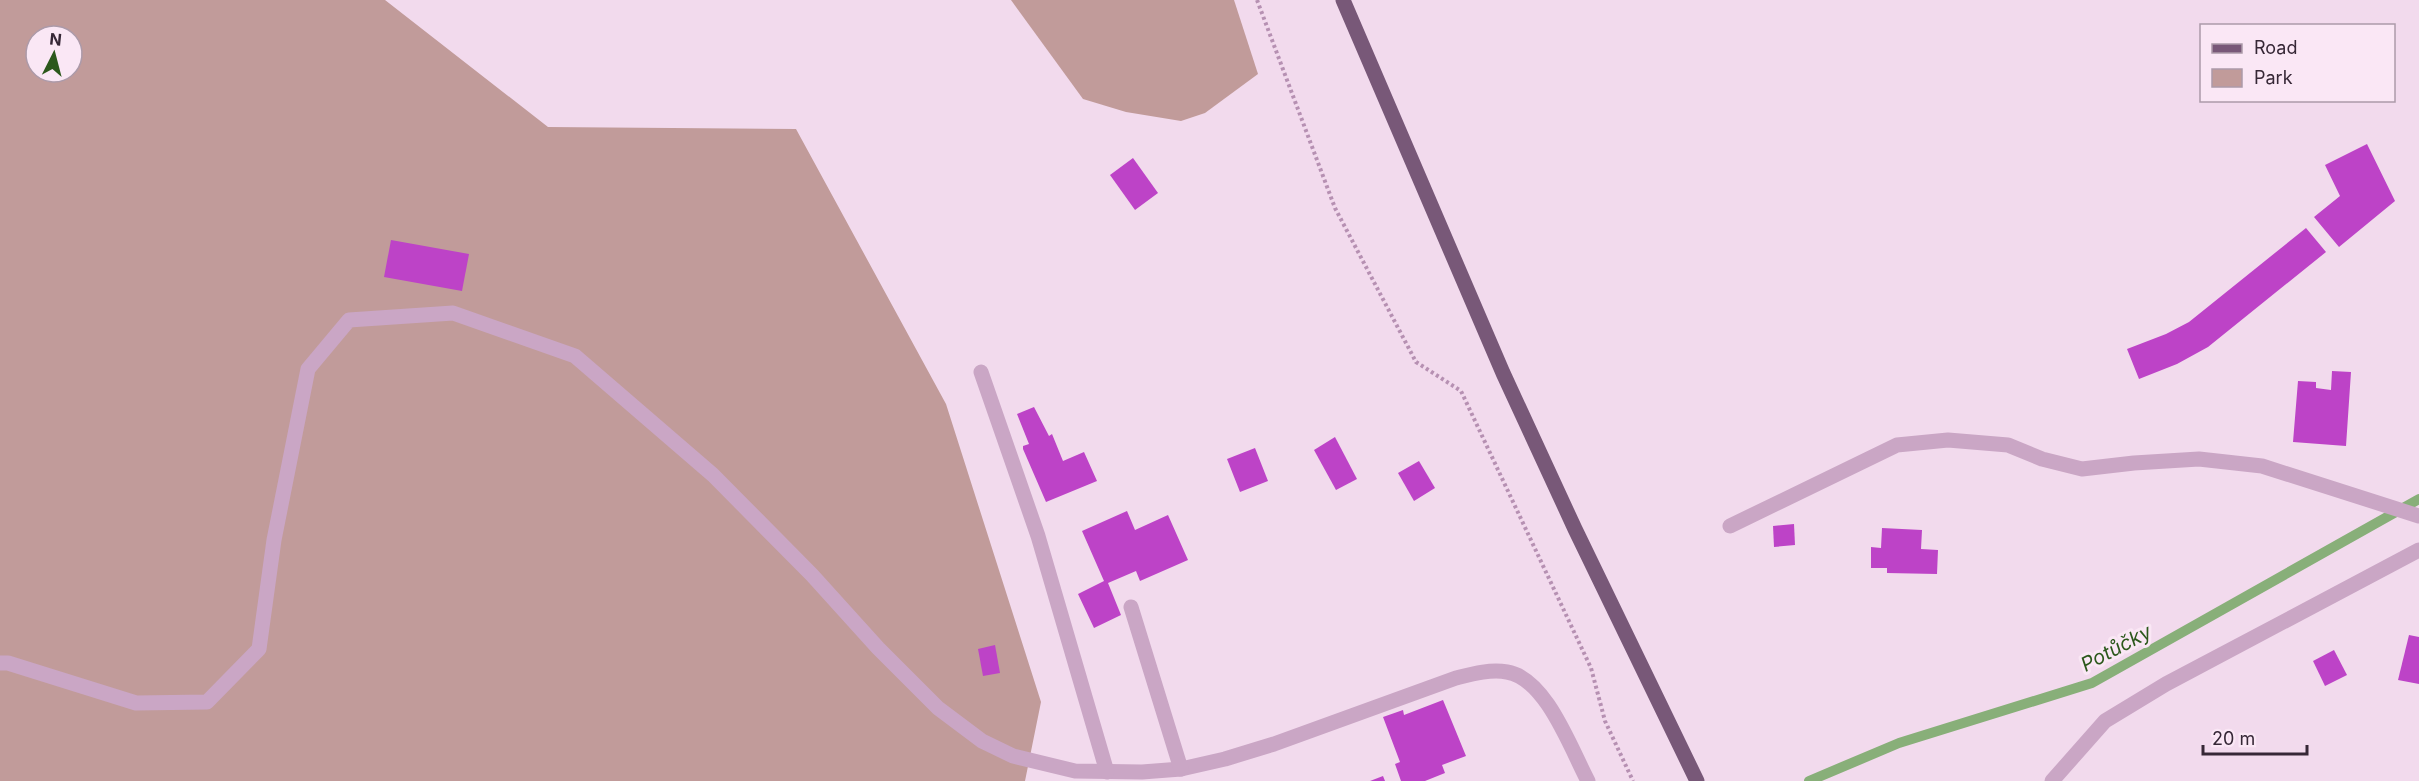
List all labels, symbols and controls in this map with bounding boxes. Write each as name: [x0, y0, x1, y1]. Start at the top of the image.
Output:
north arrow: [24, 24, 84, 84]
legend: [2200, 24, 2395, 102]
text: N: [48, 28, 63, 50]
text: Road: [2254, 37, 2297, 58]
text: Park: [2254, 67, 2293, 88]
water label: Potůčky: [2076, 619, 2156, 677]
scale bar: [2203, 718, 2306, 756]
text: 20 m: [2212, 728, 2255, 749]

